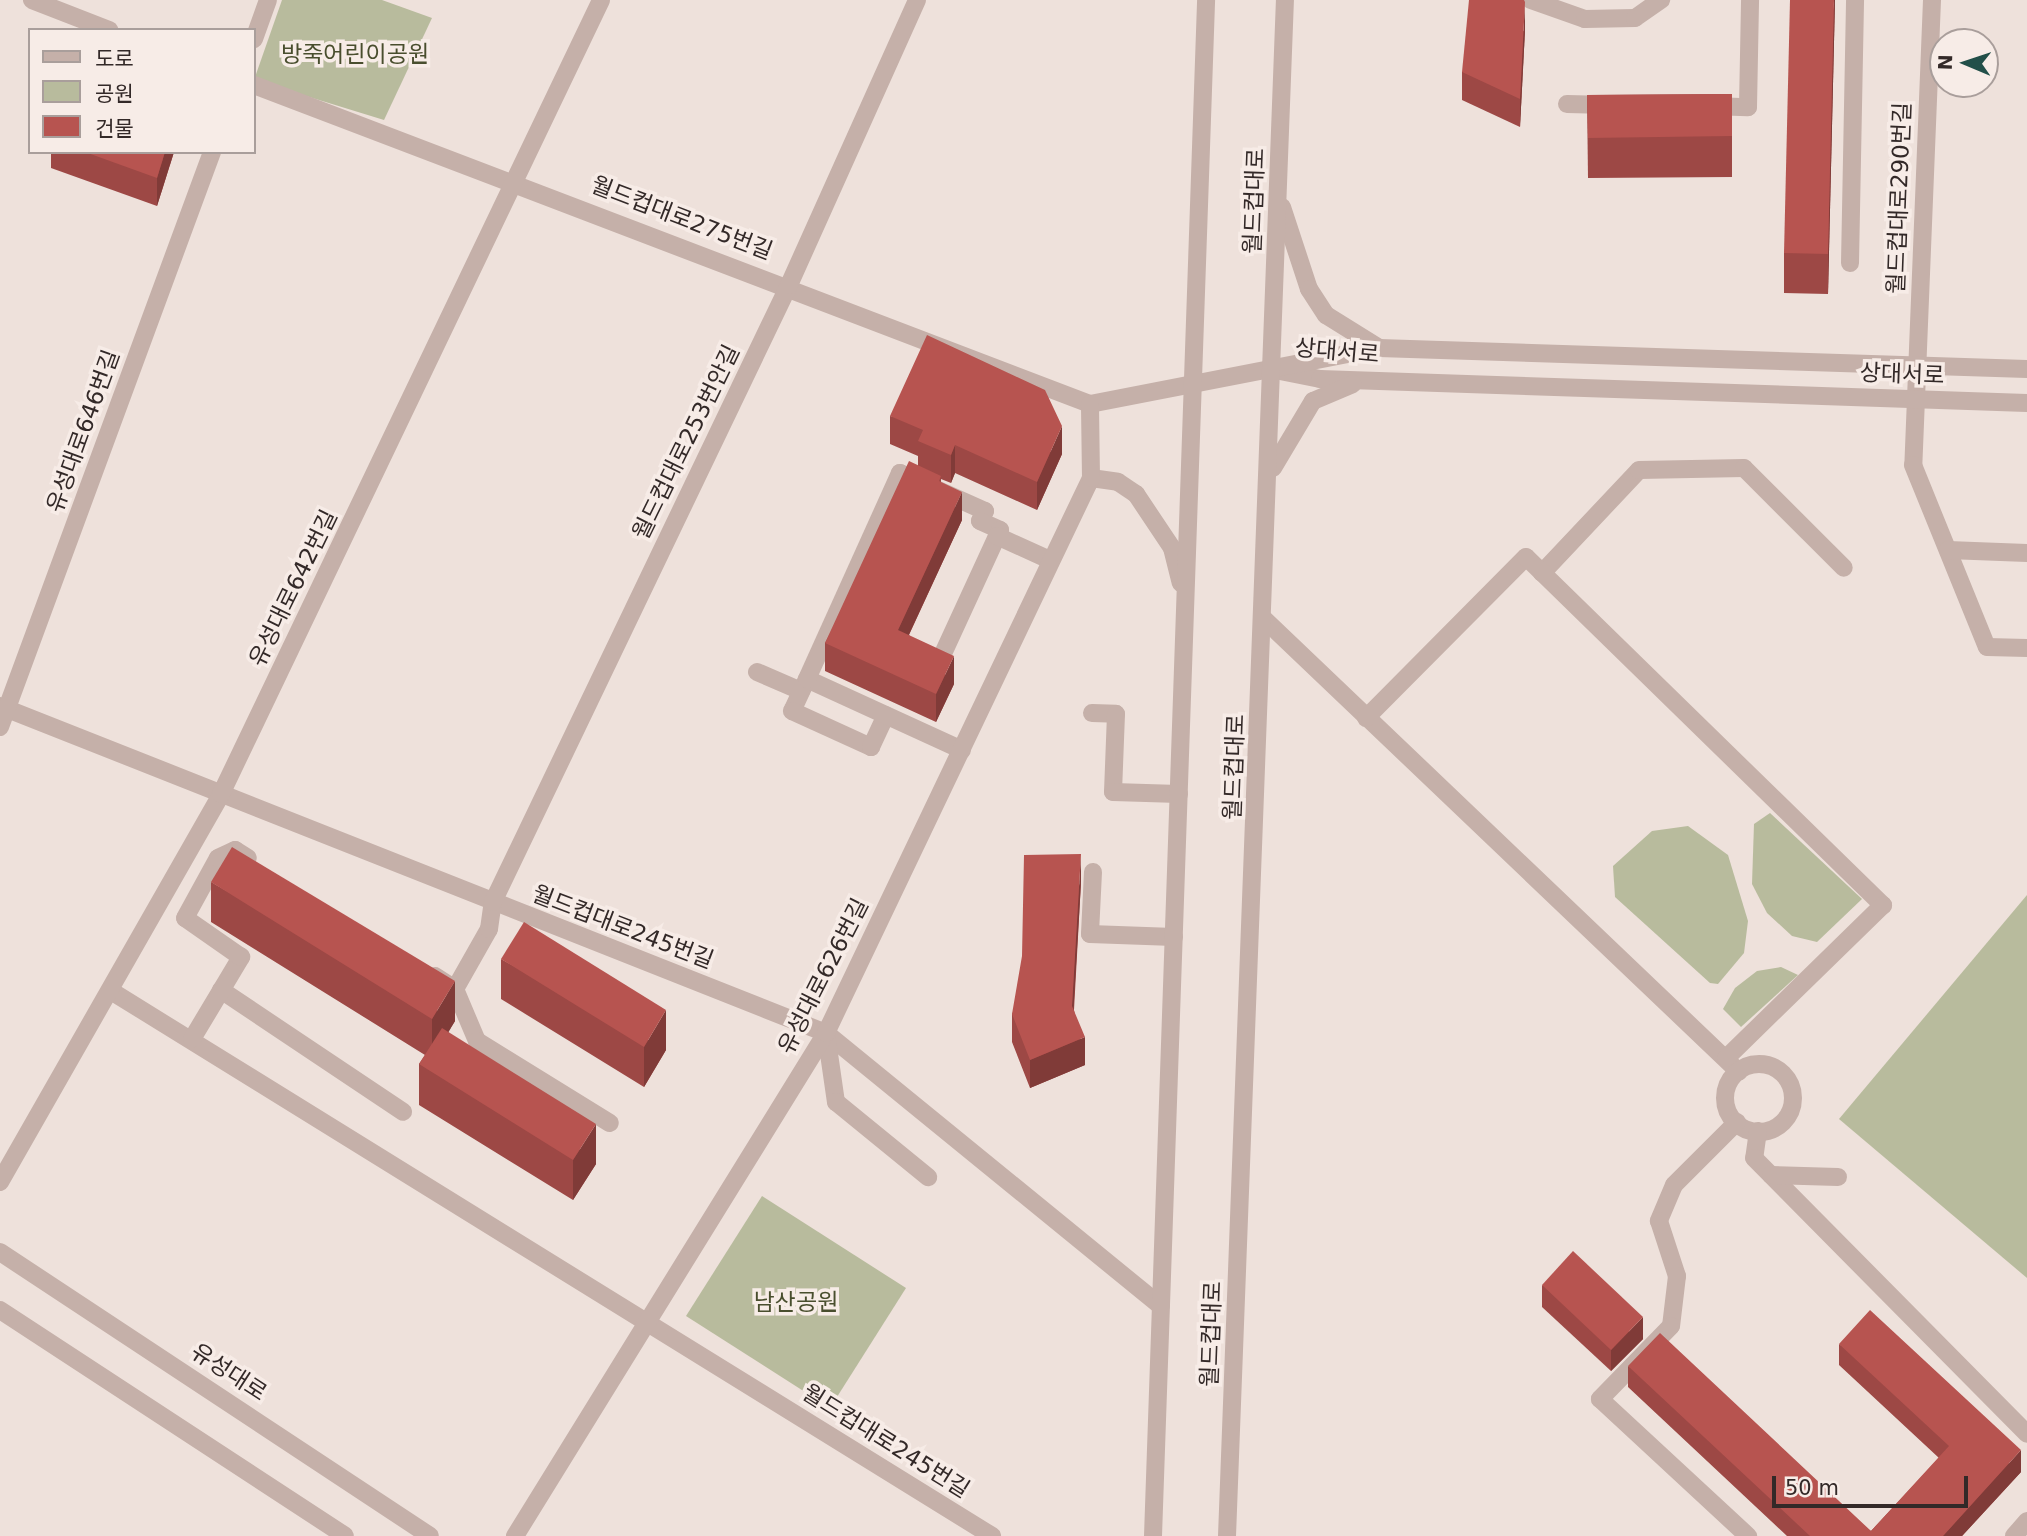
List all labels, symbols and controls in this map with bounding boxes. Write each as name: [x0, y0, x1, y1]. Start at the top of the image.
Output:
legend: [28, 28, 256, 154]
north arrow: [1929, 28, 1999, 98]
park label: 방죽어린이공원: [281, 40, 429, 68]
text: 도로: [95, 47, 134, 71]
text: N: [1934, 54, 1956, 71]
text: 공원: [95, 82, 134, 106]
street label: 월드컵대로290번길: [1882, 102, 1916, 294]
text: 건물: [95, 117, 134, 141]
street label: 월드컵대로: [1238, 148, 1270, 254]
street label: 월드컵대로275번길: [587, 171, 777, 265]
street label: 상대서로: [1294, 334, 1380, 368]
street label: 월드컵대로253번안길: [627, 340, 745, 544]
street label: 유성대로646번길: [41, 346, 125, 516]
street label: 상대서로: [1859, 359, 1945, 389]
street label: 유성대로642번길: [243, 505, 343, 671]
street label: 월드컵대로: [1218, 714, 1250, 820]
street label: 월드컵대로245번길: [528, 880, 718, 974]
street label: 유성대로626번길: [772, 894, 874, 1058]
street label: 월드컵대로: [1195, 1281, 1227, 1387]
park label: 남산공원: [754, 1288, 838, 1316]
street label: 유성대로: [186, 1337, 272, 1407]
street label: 월드컵대로245번길: [797, 1378, 975, 1504]
scale bar: [1775, 1462, 1971, 1506]
text: 50 m: [1785, 1476, 1839, 1500]

